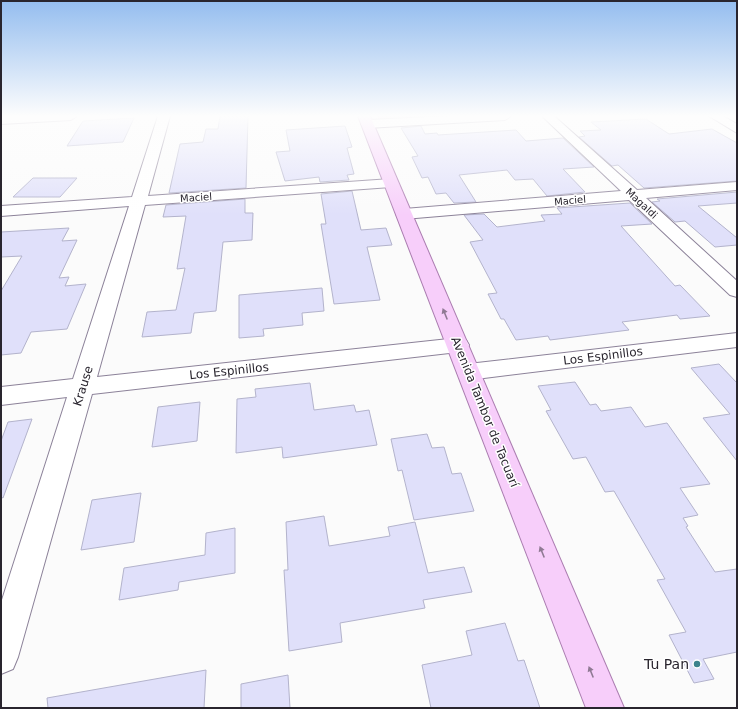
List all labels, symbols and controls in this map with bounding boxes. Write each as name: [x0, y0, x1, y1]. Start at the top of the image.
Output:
street label: Magaldi: [624, 186, 660, 221]
street label: Maciel: [180, 191, 212, 204]
street label: Maciel: [554, 194, 586, 207]
one-way arrow: [442, 309, 448, 320]
street label: Avenida Tambor de Tacuarí: [448, 335, 522, 490]
street label: Los Espinillos: [563, 344, 643, 368]
street label: Los Espinillos: [189, 360, 269, 382]
street label: Krause: [70, 364, 96, 408]
one-way arrow: [538, 545, 544, 557]
place label: Tu Pan: [643, 656, 689, 672]
marker: Tu Pan: [692, 659, 702, 669]
one-way arrow: [587, 665, 593, 677]

